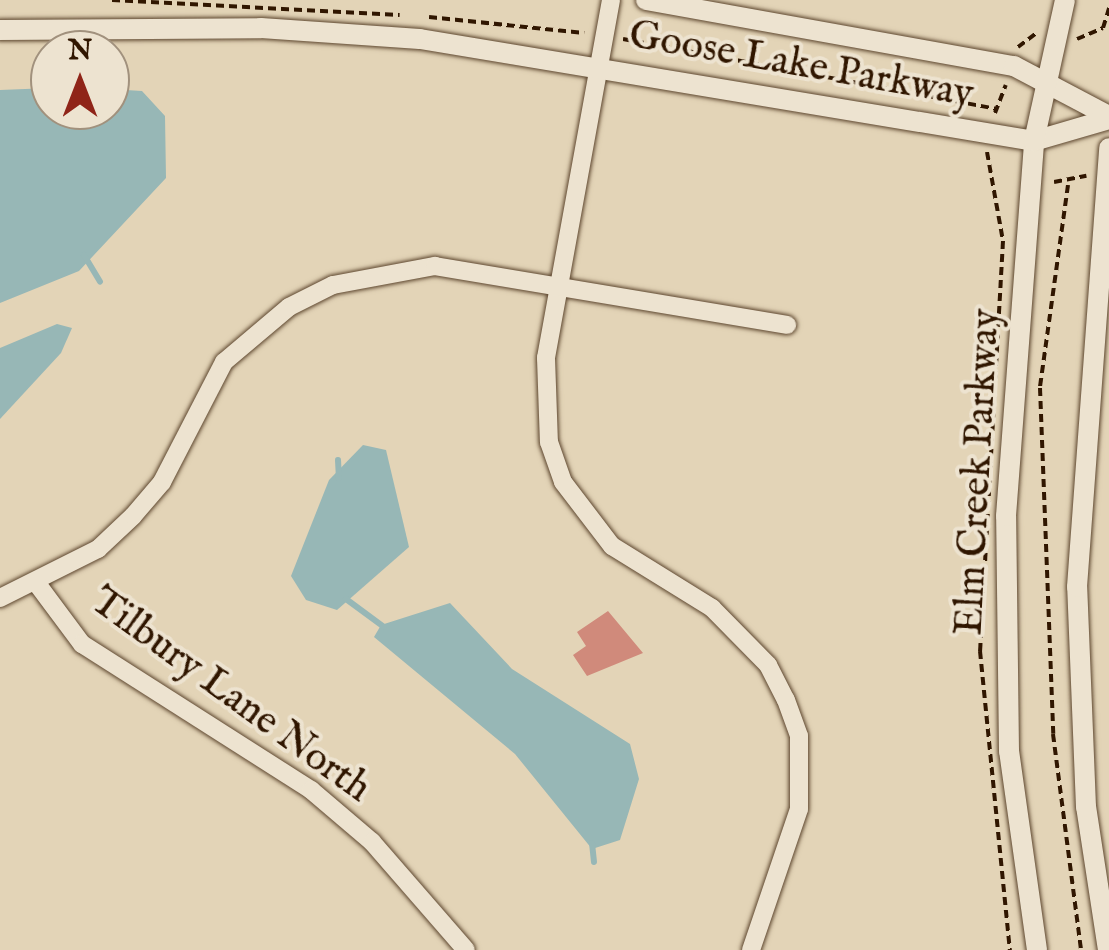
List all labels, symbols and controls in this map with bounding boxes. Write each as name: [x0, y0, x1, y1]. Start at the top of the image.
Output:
street label: Goose Lake Parkway: [625, 12, 977, 120]
north arrow: [30, 30, 130, 130]
text: N: [68, 34, 92, 69]
street label: Elm Creek Parkway: [946, 308, 1012, 636]
street label: Tilbury Lane North: [81, 578, 379, 814]

